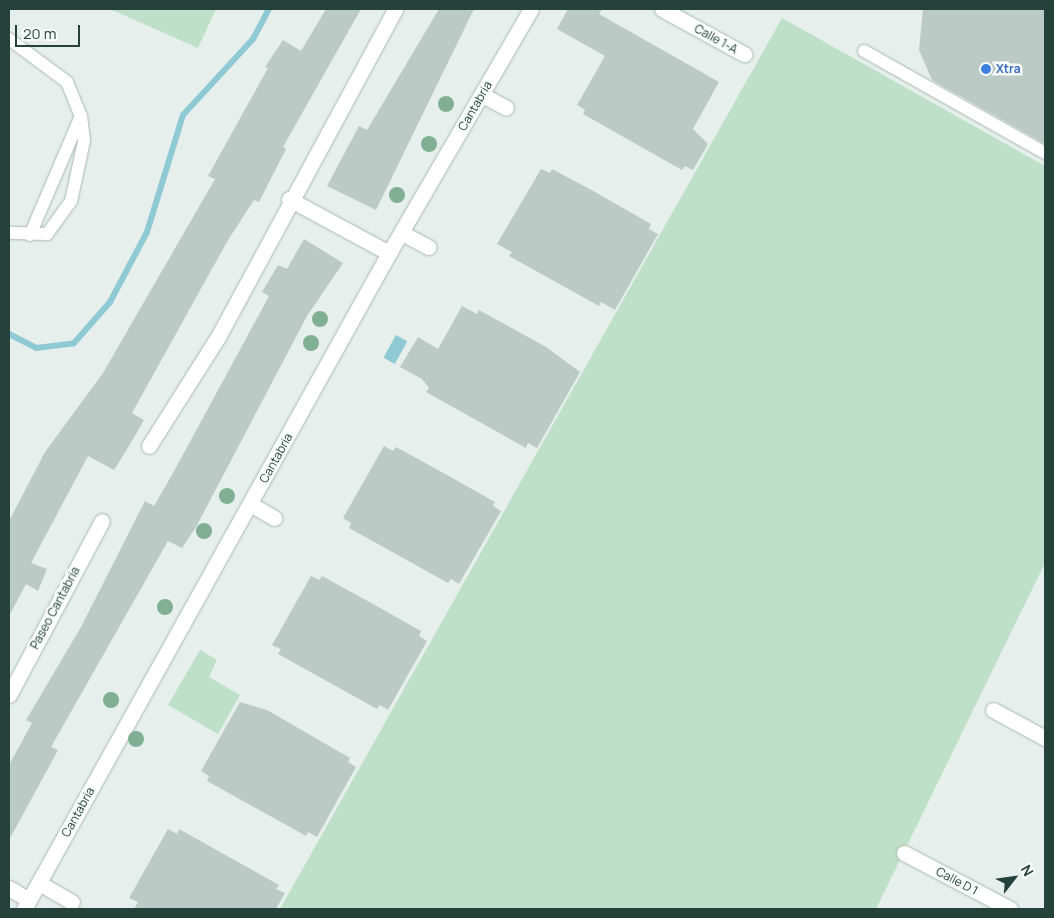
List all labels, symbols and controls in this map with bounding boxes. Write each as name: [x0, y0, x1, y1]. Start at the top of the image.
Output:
scale bar: [18, 15, 82, 47]
street label: Calle 1-A: [692, 21, 740, 57]
text: 20 m: [23, 23, 56, 44]
place label: Xtra: [996, 62, 1021, 76]
marker: Xtra: [980, 63, 992, 75]
street label: Cantabria: [455, 79, 495, 133]
street label: Cantabria: [256, 431, 296, 485]
street label: Paseo Cantabria: [27, 564, 83, 652]
street label: Cantabria: [58, 785, 98, 839]
north arrow: [989, 853, 1039, 903]
text: N: [1017, 861, 1038, 879]
street label: Calle D 1: [934, 864, 980, 898]

